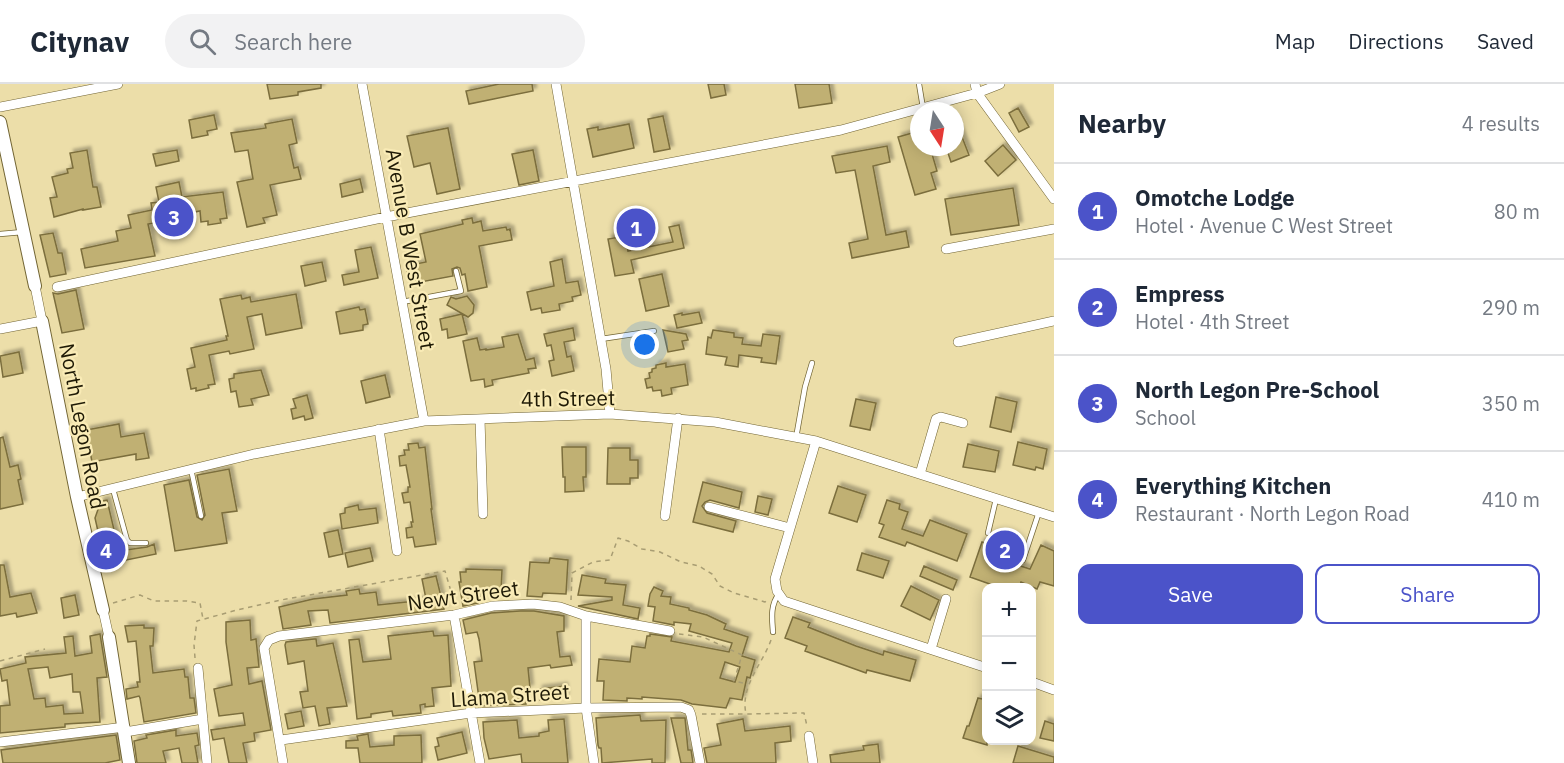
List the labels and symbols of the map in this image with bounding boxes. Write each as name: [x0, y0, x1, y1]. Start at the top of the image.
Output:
north arrow: [910, 102, 964, 156]
street label: Avenue B West Street: [380, 146, 442, 352]
pin: 3: [154, 194, 194, 240]
pin: 1: [616, 206, 656, 250]
your location: [630, 330, 659, 359]
street label: North Legon Road: [53, 341, 113, 511]
street label: 4th Street: [521, 383, 615, 413]
pin: 4: [86, 528, 126, 572]
pin: 2: [986, 528, 1024, 572]
street label: Newt Street: [405, 573, 521, 617]
street label: Llama Street: [449, 677, 571, 713]

